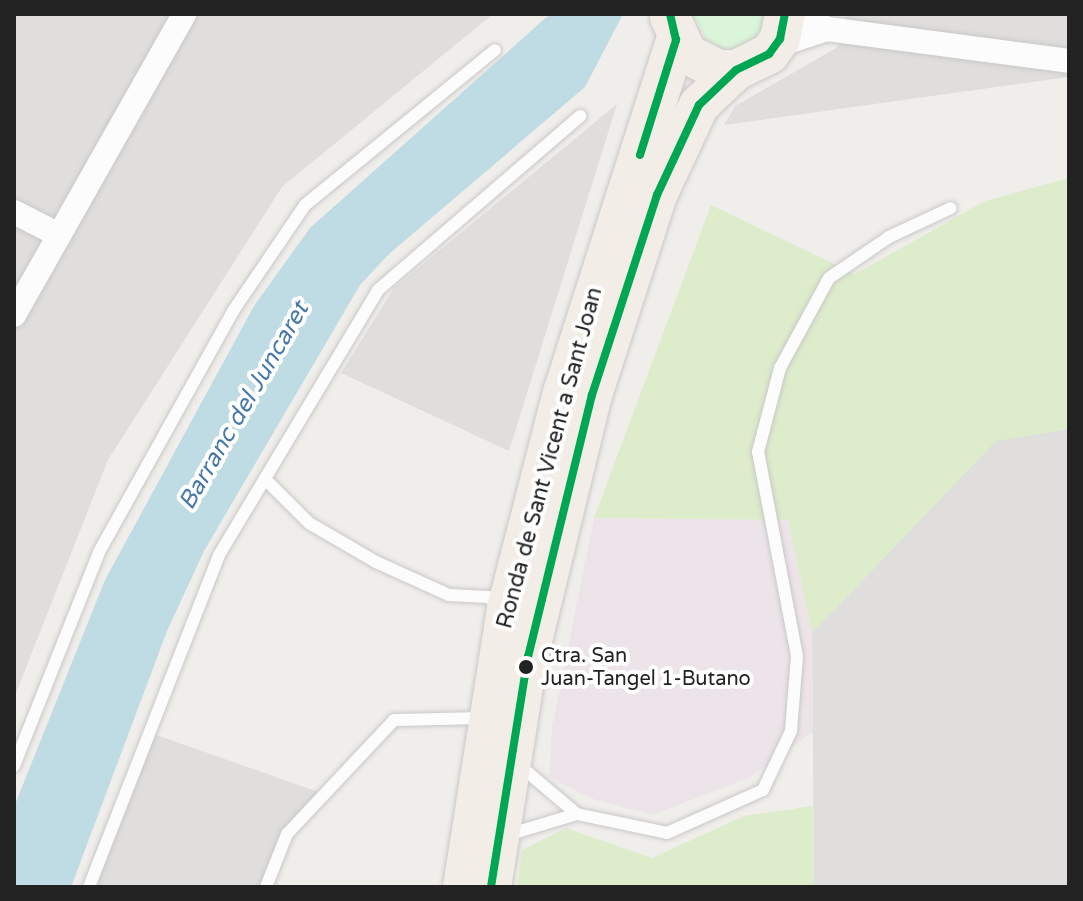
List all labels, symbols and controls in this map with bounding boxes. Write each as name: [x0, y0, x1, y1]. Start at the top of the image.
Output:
street label: Ronda de Sant Vicent a Sant Joan: [492, 285, 608, 631]
water label: Barranc del Juncaret: [173, 297, 315, 515]
place label: Ctra. San Juan-Tangel 1-Butano: [541, 644, 751, 691]
marker: Ctra. San Juan-Tangel 1-Butano: [518, 659, 534, 675]

